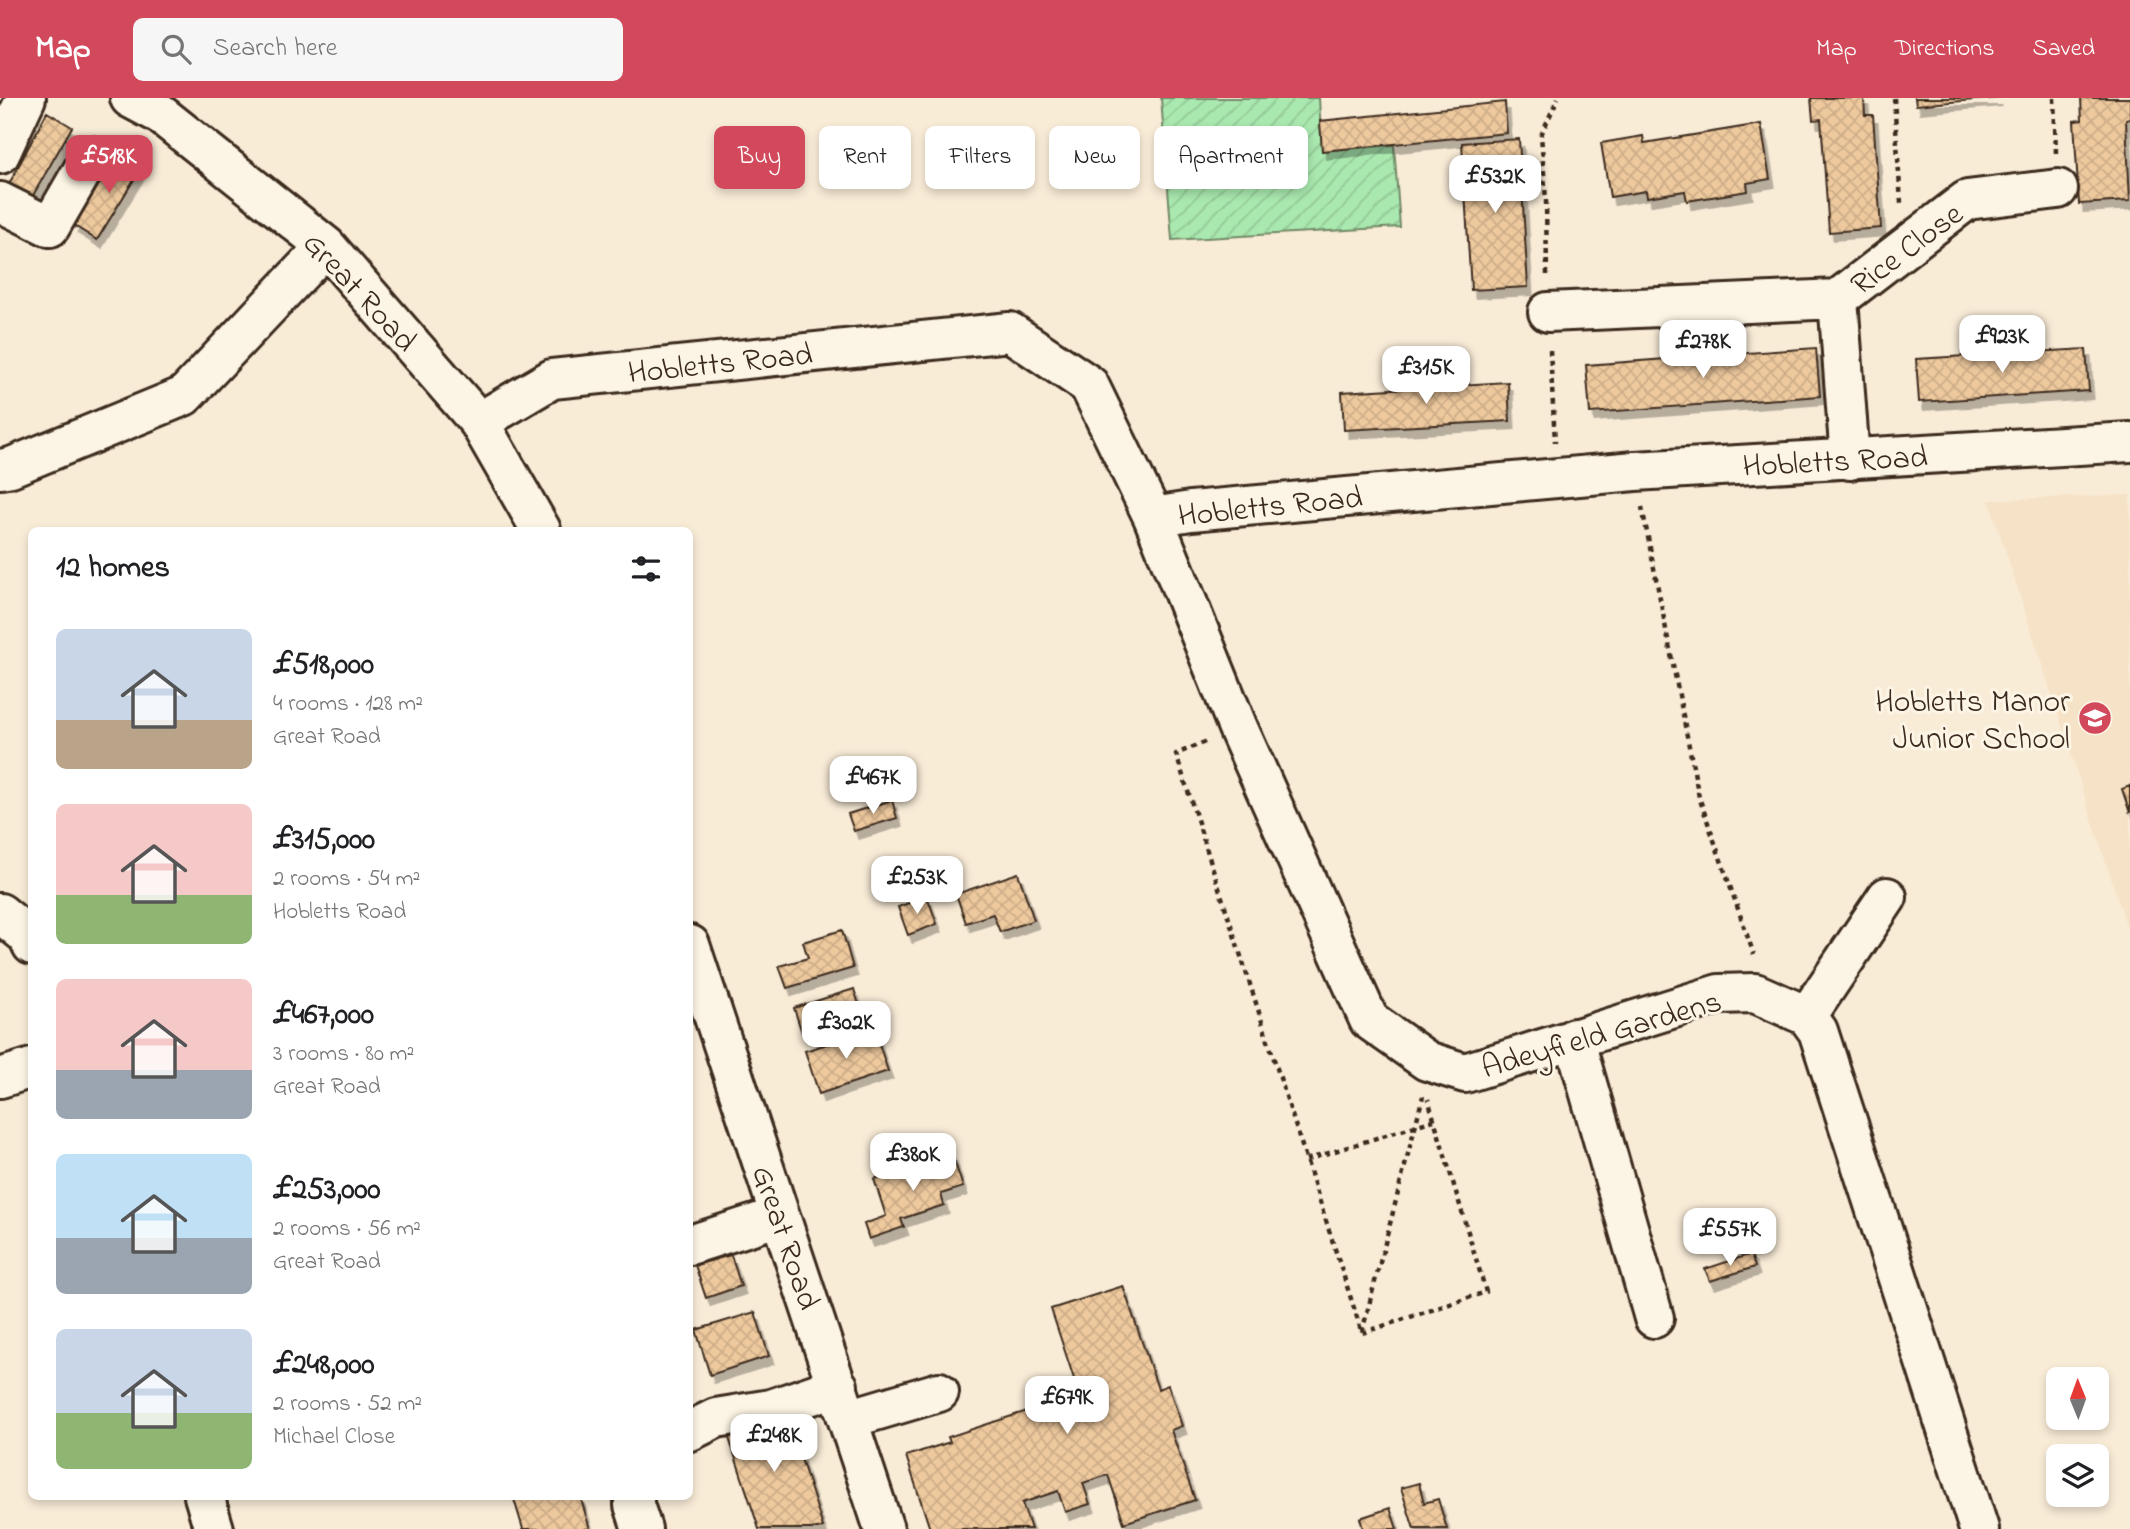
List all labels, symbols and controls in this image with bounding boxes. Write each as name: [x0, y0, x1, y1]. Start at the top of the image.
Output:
search box: [133, 18, 623, 81]
text: Map: [35, 25, 91, 73]
icon: search: [157, 30, 195, 68]
text: Search here: [213, 30, 337, 68]
text: Map: [1816, 32, 1857, 67]
text: Directions: [1895, 32, 1994, 67]
text: Saved: [2032, 32, 2095, 67]
chip: Buy: [714, 126, 805, 189]
chip: Rent: [819, 126, 911, 189]
chip: Filters: [925, 126, 1035, 189]
chip: New: [1049, 126, 1140, 189]
chip: Apartment: [1154, 126, 1308, 189]
pin: £518K: [60, 136, 158, 195]
text: £518K: [82, 141, 136, 174]
pin: £532K: [1446, 156, 1544, 215]
text: £532K: [1465, 161, 1525, 194]
street label: Rice Close: [1842, 192, 1975, 309]
street label: Great Road: [290, 223, 427, 364]
pin: £923K: [1953, 316, 2051, 375]
pin: £278K: [1654, 320, 1752, 380]
text: £923K: [1975, 321, 2029, 354]
text: £278K: [1675, 326, 1731, 359]
street label: Hobletts Road: [626, 332, 815, 399]
pin: £315K: [1377, 346, 1475, 406]
text: £315K: [1398, 352, 1454, 385]
street label: Hobletts Road: [1741, 435, 1929, 492]
street label: Hobletts Road: [1176, 475, 1365, 542]
text: 12 homes: [56, 547, 170, 591]
icon: filters: [627, 550, 665, 588]
text: £518,000: [273, 644, 374, 688]
icon: home: [112, 657, 196, 741]
place label: Hobletts Manor Junior School: [1875, 680, 2070, 764]
text: 4 rooms · 128 m²: [273, 688, 423, 721]
school or university icon: Hobletts Manor Junior School: [2076, 699, 2114, 737]
text: Great Road: [273, 721, 381, 754]
pin: £467K: [824, 756, 922, 816]
text: £467K: [846, 762, 900, 795]
text: £315,000: [273, 819, 375, 863]
icon: home: [112, 832, 196, 916]
pin: £253K: [868, 856, 966, 916]
text: £253K: [887, 862, 947, 895]
text: 2 rooms · 54 m²: [273, 863, 420, 896]
text: Hobletts Road: [273, 896, 406, 929]
street label: Adeyfield Gardens: [1476, 980, 1728, 1093]
text: £467,000: [273, 994, 374, 1038]
pin: £302K: [797, 1002, 895, 1061]
icon: home: [112, 1007, 196, 1091]
text: £302K: [818, 1007, 874, 1040]
text: 3 rooms · 80 m²: [273, 1038, 414, 1071]
text: Great Road: [273, 1071, 381, 1104]
pin: £380K: [864, 1134, 962, 1193]
text: £380K: [886, 1139, 940, 1172]
street label: Great Road: [737, 1160, 830, 1317]
text: £253,000: [273, 1169, 380, 1213]
icon: home: [112, 1182, 196, 1266]
pin: £557K: [1681, 1208, 1779, 1268]
text: 2 rooms · 56 m²: [273, 1213, 421, 1246]
text: £557K: [1699, 1214, 1761, 1247]
text: Great Road: [273, 1246, 381, 1279]
text: £248,000: [273, 1344, 375, 1388]
icon: home: [112, 1357, 196, 1441]
north arrow: [2046, 1367, 2109, 1430]
map controls: [2046, 1367, 2109, 1507]
pin: £679K: [1018, 1376, 1116, 1436]
text: £679K: [1041, 1382, 1093, 1415]
text: 2 rooms · 52 m²: [273, 1388, 422, 1421]
pin: £248K: [725, 1414, 823, 1474]
text: £248K: [746, 1420, 802, 1453]
text: Michael Close: [273, 1421, 395, 1454]
button: layers: [2046, 1444, 2109, 1507]

